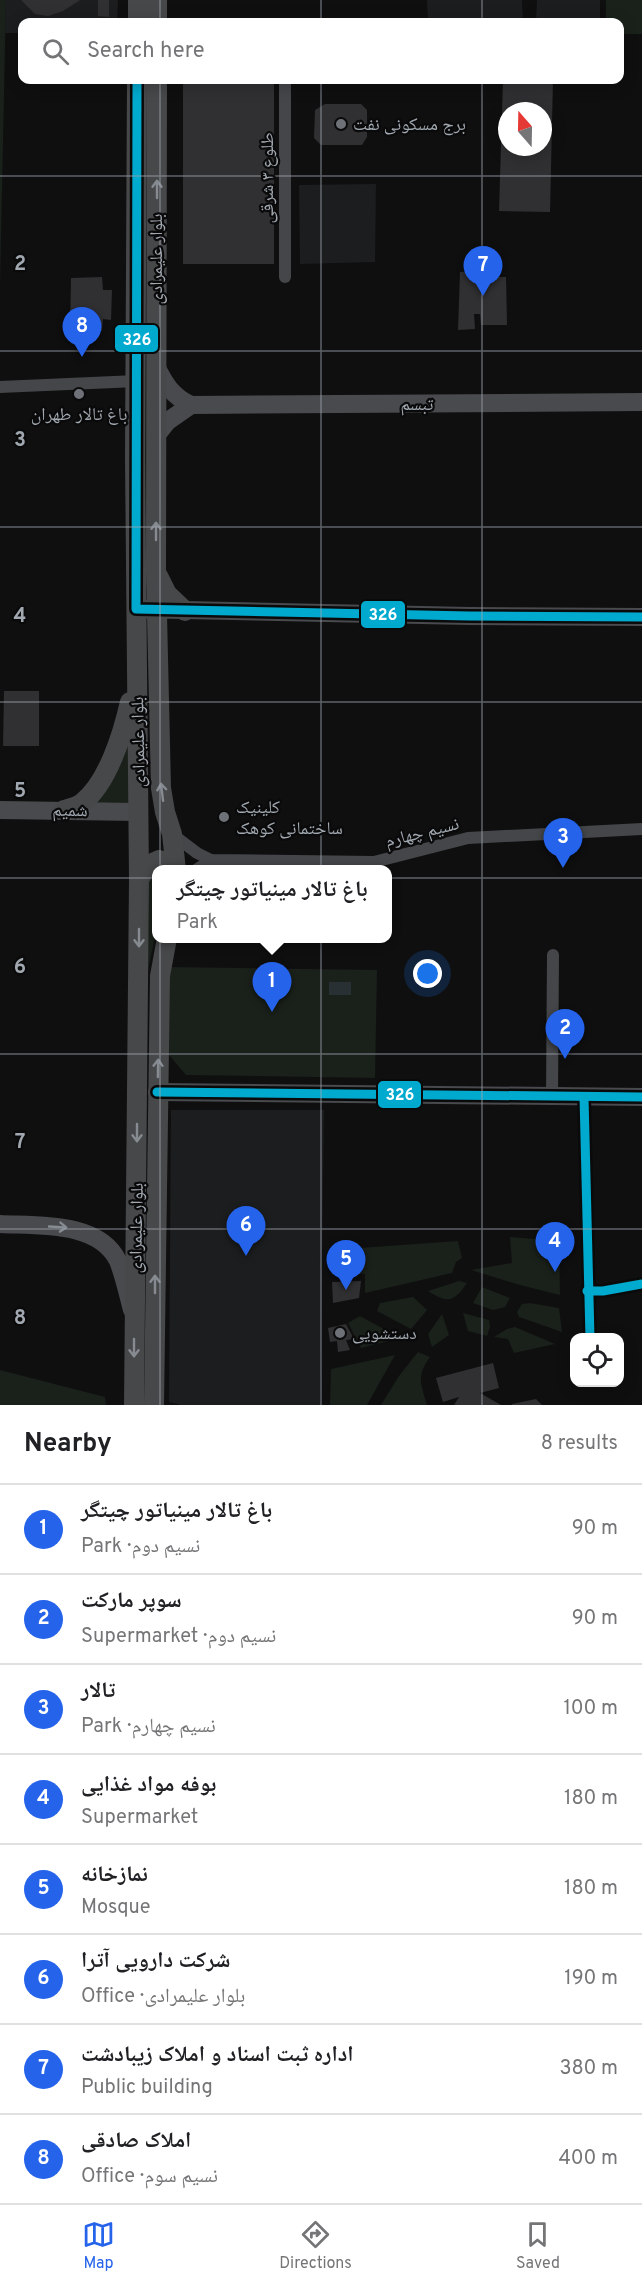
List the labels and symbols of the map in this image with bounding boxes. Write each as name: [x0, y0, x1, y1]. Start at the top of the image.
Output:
north arrow: [498, 102, 552, 156]
place label: برج مسکونی نفت: [353, 114, 466, 137]
marker: برج مسکونی نفت: [334, 117, 348, 131]
street label: طلوع ۳ شرقی: [257, 132, 280, 224]
one-way arrow: [151, 180, 163, 200]
street label: بلوار علیمرادی: [146, 214, 169, 304]
pin: 7: [464, 246, 502, 296]
text: 2: [14, 252, 26, 278]
pin: 8: [62, 308, 101, 357]
line badge: 326: [114, 324, 159, 353]
text: 326: [123, 331, 151, 351]
marker: باغ تالار طهران: [72, 387, 86, 401]
street label: تبسم: [401, 394, 433, 417]
place label: باغ تالار طهران: [31, 404, 127, 427]
text: 3: [14, 428, 26, 454]
one-way arrow: [150, 522, 162, 542]
line badge: 326: [360, 600, 406, 629]
text: 4: [14, 604, 26, 630]
text: 326: [369, 606, 397, 626]
street label: بلوار علیمرادی: [127, 696, 152, 788]
text: 5: [14, 779, 26, 805]
one-way arrow: [156, 782, 167, 802]
place label: کلینیک ساختمانی کوهک: [236, 797, 343, 841]
street label: شمیم: [52, 800, 88, 823]
marker: کلینیک ساختمانی کوهک: [217, 810, 231, 824]
street label: نسیم چهارم: [383, 813, 462, 854]
pin: 3: [544, 818, 582, 868]
one-way arrow: [133, 927, 145, 947]
text: 6: [14, 955, 26, 981]
your location: [413, 959, 442, 988]
pin: 1: [252, 962, 292, 1012]
pin: 2: [546, 1010, 584, 1059]
one-way arrow: [152, 1058, 164, 1078]
line badge: 326: [377, 1080, 422, 1109]
text: 326: [386, 1086, 414, 1106]
one-way arrow: [131, 1122, 143, 1142]
text: 7: [15, 1130, 25, 1156]
street label: بلوار علیمرادی: [125, 1182, 150, 1274]
pin: 6: [226, 1206, 266, 1256]
one-way arrow: [48, 1222, 68, 1233]
pin: 4: [536, 1222, 574, 1272]
pin: 5: [326, 1240, 366, 1290]
one-way arrow: [150, 1274, 161, 1294]
text: 8: [14, 1306, 26, 1332]
place label: دستشویی: [352, 1323, 417, 1346]
marker: دستشویی: [333, 1326, 347, 1340]
one-way arrow: [128, 1338, 140, 1358]

